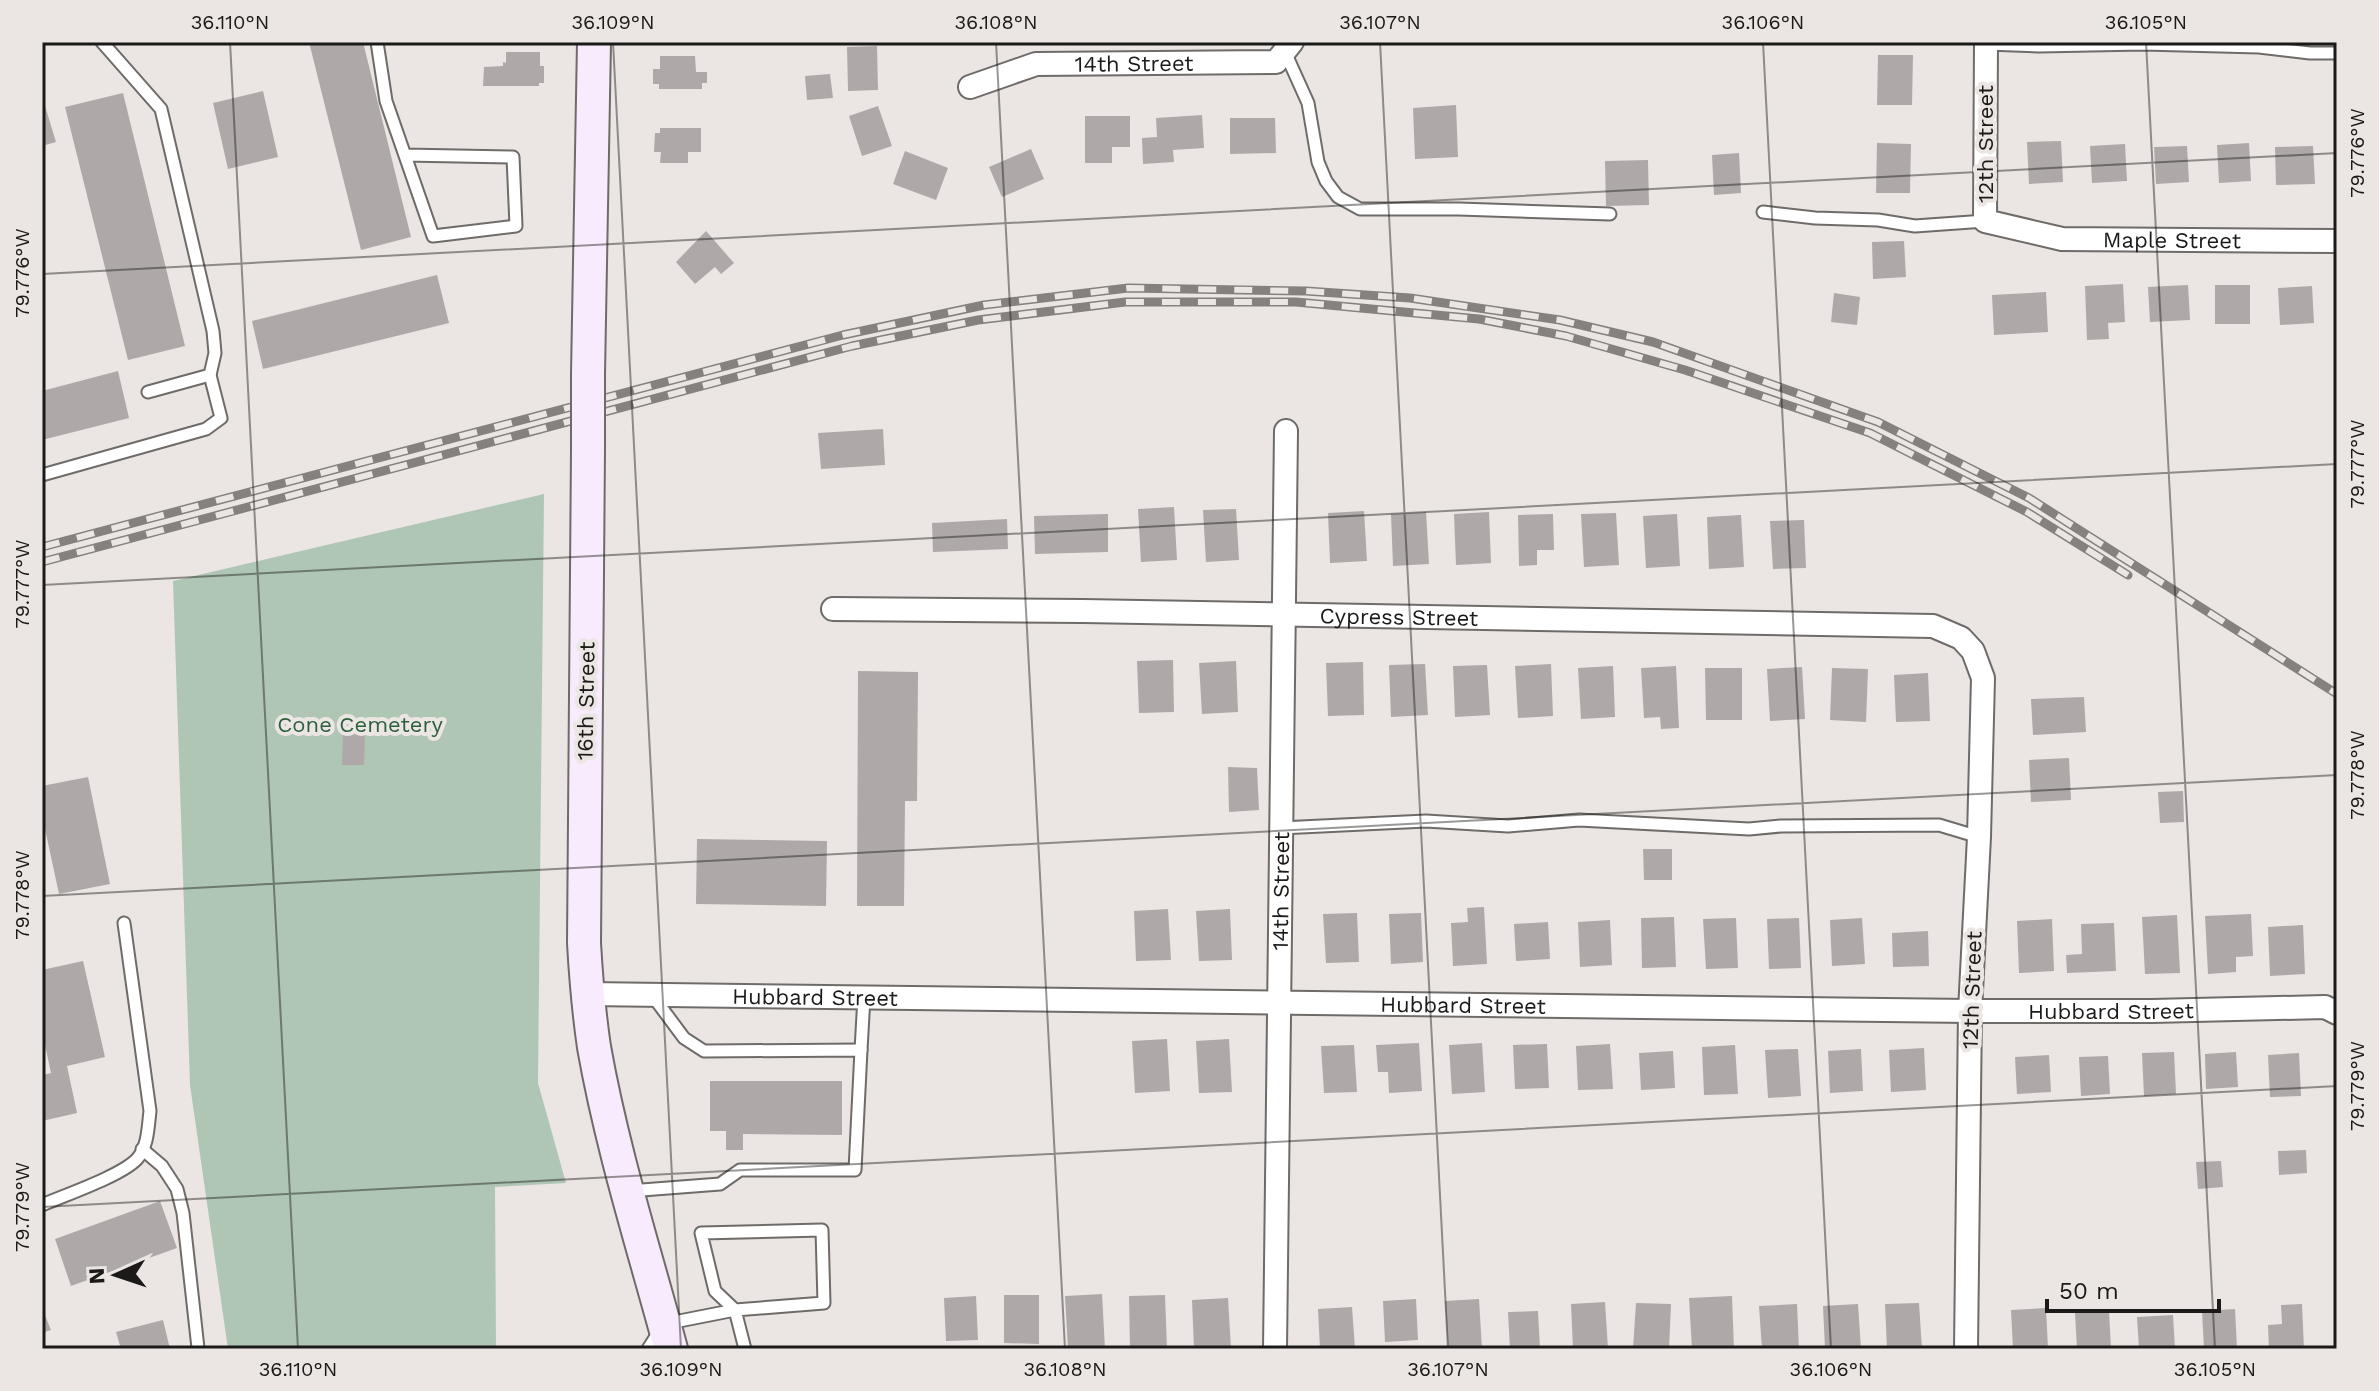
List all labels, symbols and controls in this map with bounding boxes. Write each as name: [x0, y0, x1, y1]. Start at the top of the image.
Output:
text: 36.110°N: [191, 10, 269, 34]
text: 36.109°N: [571, 10, 655, 34]
text: 36.108°N: [954, 10, 1038, 34]
text: 36.107°N: [1339, 10, 1421, 34]
text: 36.106°N: [1721, 10, 1805, 34]
text: 36.105°N: [2105, 10, 2187, 34]
street label: 14th Street: [1075, 50, 1194, 76]
street label: 12th Street: [1973, 85, 1998, 203]
text: 79.776°W: [2345, 108, 2369, 198]
street label: Maple Street: [2103, 227, 2241, 253]
text: 79.776°W: [10, 228, 34, 318]
text: 79.777°W: [2345, 420, 2369, 508]
text: 79.777°W: [10, 540, 34, 628]
street label: Cypress Street: [1319, 603, 1478, 630]
street label: 16th Street: [572, 642, 600, 760]
park label: Cone Cemetery: [277, 712, 443, 737]
text: 79.778°W: [2345, 730, 2369, 820]
street label: 14th Street: [1267, 832, 1294, 951]
text: 79.778°W: [10, 850, 34, 940]
street label: 12th Street: [1957, 931, 1987, 1049]
street label: Hubbard Street: [732, 983, 898, 1010]
street label: Hubbard Street: [1380, 991, 1546, 1018]
street label: Hubbard Street: [2028, 998, 2194, 1024]
text: 79.779°W: [2345, 1041, 2369, 1131]
text: 79.779°W: [10, 1162, 34, 1252]
north arrow: [76, 1235, 156, 1315]
scale bar: [2047, 1263, 2219, 1313]
text: N: [84, 1267, 109, 1285]
text: 50 m: [2059, 1277, 2119, 1305]
text: 36.110°N: [259, 1357, 337, 1381]
text: 36.109°N: [639, 1357, 723, 1381]
text: 36.108°N: [1023, 1357, 1107, 1381]
text: 36.107°N: [1407, 1357, 1489, 1381]
text: 36.106°N: [1789, 1357, 1873, 1381]
text: 36.105°N: [2174, 1357, 2256, 1381]

